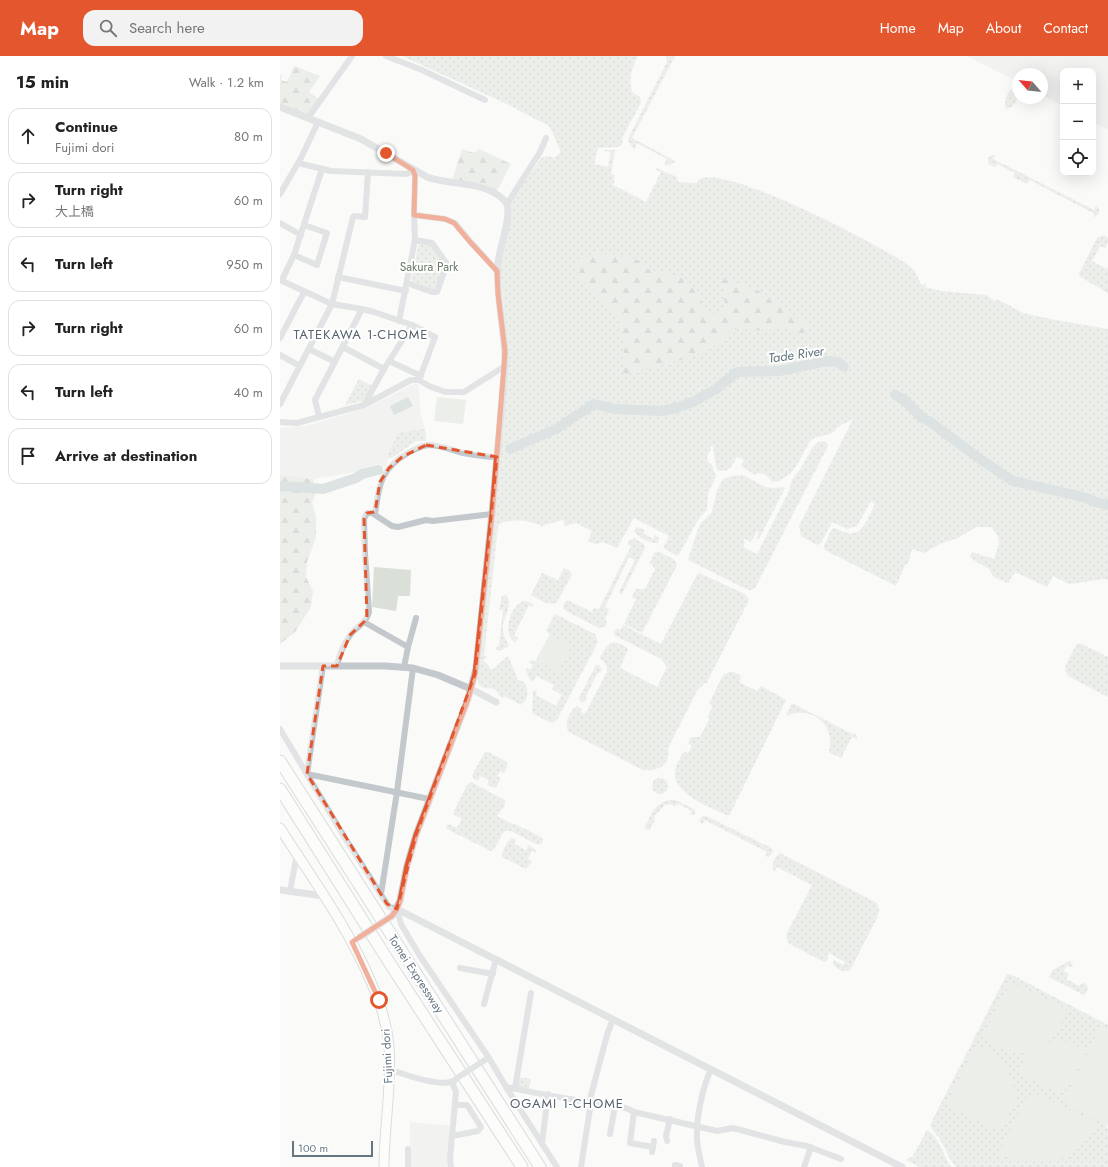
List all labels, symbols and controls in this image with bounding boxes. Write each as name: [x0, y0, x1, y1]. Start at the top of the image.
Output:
search box: [83, 10, 363, 46]
text: Map: [20, 15, 59, 42]
icon: search: [97, 17, 119, 39]
text: Search here: [129, 17, 205, 39]
text: Home: [880, 18, 916, 38]
text: Map: [938, 18, 964, 38]
text: About: [986, 18, 1021, 38]
text: Contact: [1043, 18, 1088, 38]
north arrow: [1012, 68, 1048, 104]
map controls: [1060, 68, 1096, 176]
button: +: [1060, 68, 1096, 104]
text: 15 min: [16, 70, 69, 94]
text: Walk · 1.2 km: [189, 73, 264, 92]
button: −: [1060, 104, 1096, 140]
text: Continue: [55, 116, 118, 138]
icon: ahead: [17, 125, 39, 147]
text: 80 m: [234, 127, 263, 146]
text: Fujimi dori: [55, 138, 114, 157]
button: locate: [1060, 140, 1096, 176]
route end: [377, 144, 395, 162]
text: Turn right: [55, 179, 123, 201]
icon: right: [17, 189, 39, 211]
text: 60 m: [234, 191, 263, 210]
text: 大上橋: [55, 202, 94, 221]
icon: left: [17, 253, 39, 275]
text: Turn left: [55, 253, 113, 275]
text: 950 m: [226, 255, 263, 274]
park label: Sakura Park: [400, 258, 459, 276]
icon: right: [17, 317, 39, 339]
text: Turn right: [55, 317, 123, 339]
text: 60 m: [234, 319, 263, 338]
district label: TATEKAWA 1-CHOME: [293, 325, 429, 344]
water label: Tade River: [767, 341, 826, 368]
icon: left: [17, 381, 39, 403]
text: Turn left: [55, 381, 113, 403]
text: 40 m: [234, 383, 263, 402]
icon: arrive: [17, 445, 39, 467]
text: Arrive at destination: [55, 445, 197, 467]
street label: Tomei Expressway: [384, 931, 449, 1017]
route start: [370, 991, 388, 1009]
street label: Fujimi dori: [377, 1028, 397, 1084]
district label: OGAMI 1-CHOME: [510, 1094, 624, 1113]
scale bar: [292, 1139, 373, 1158]
text: 100 m: [298, 1140, 328, 1156]

